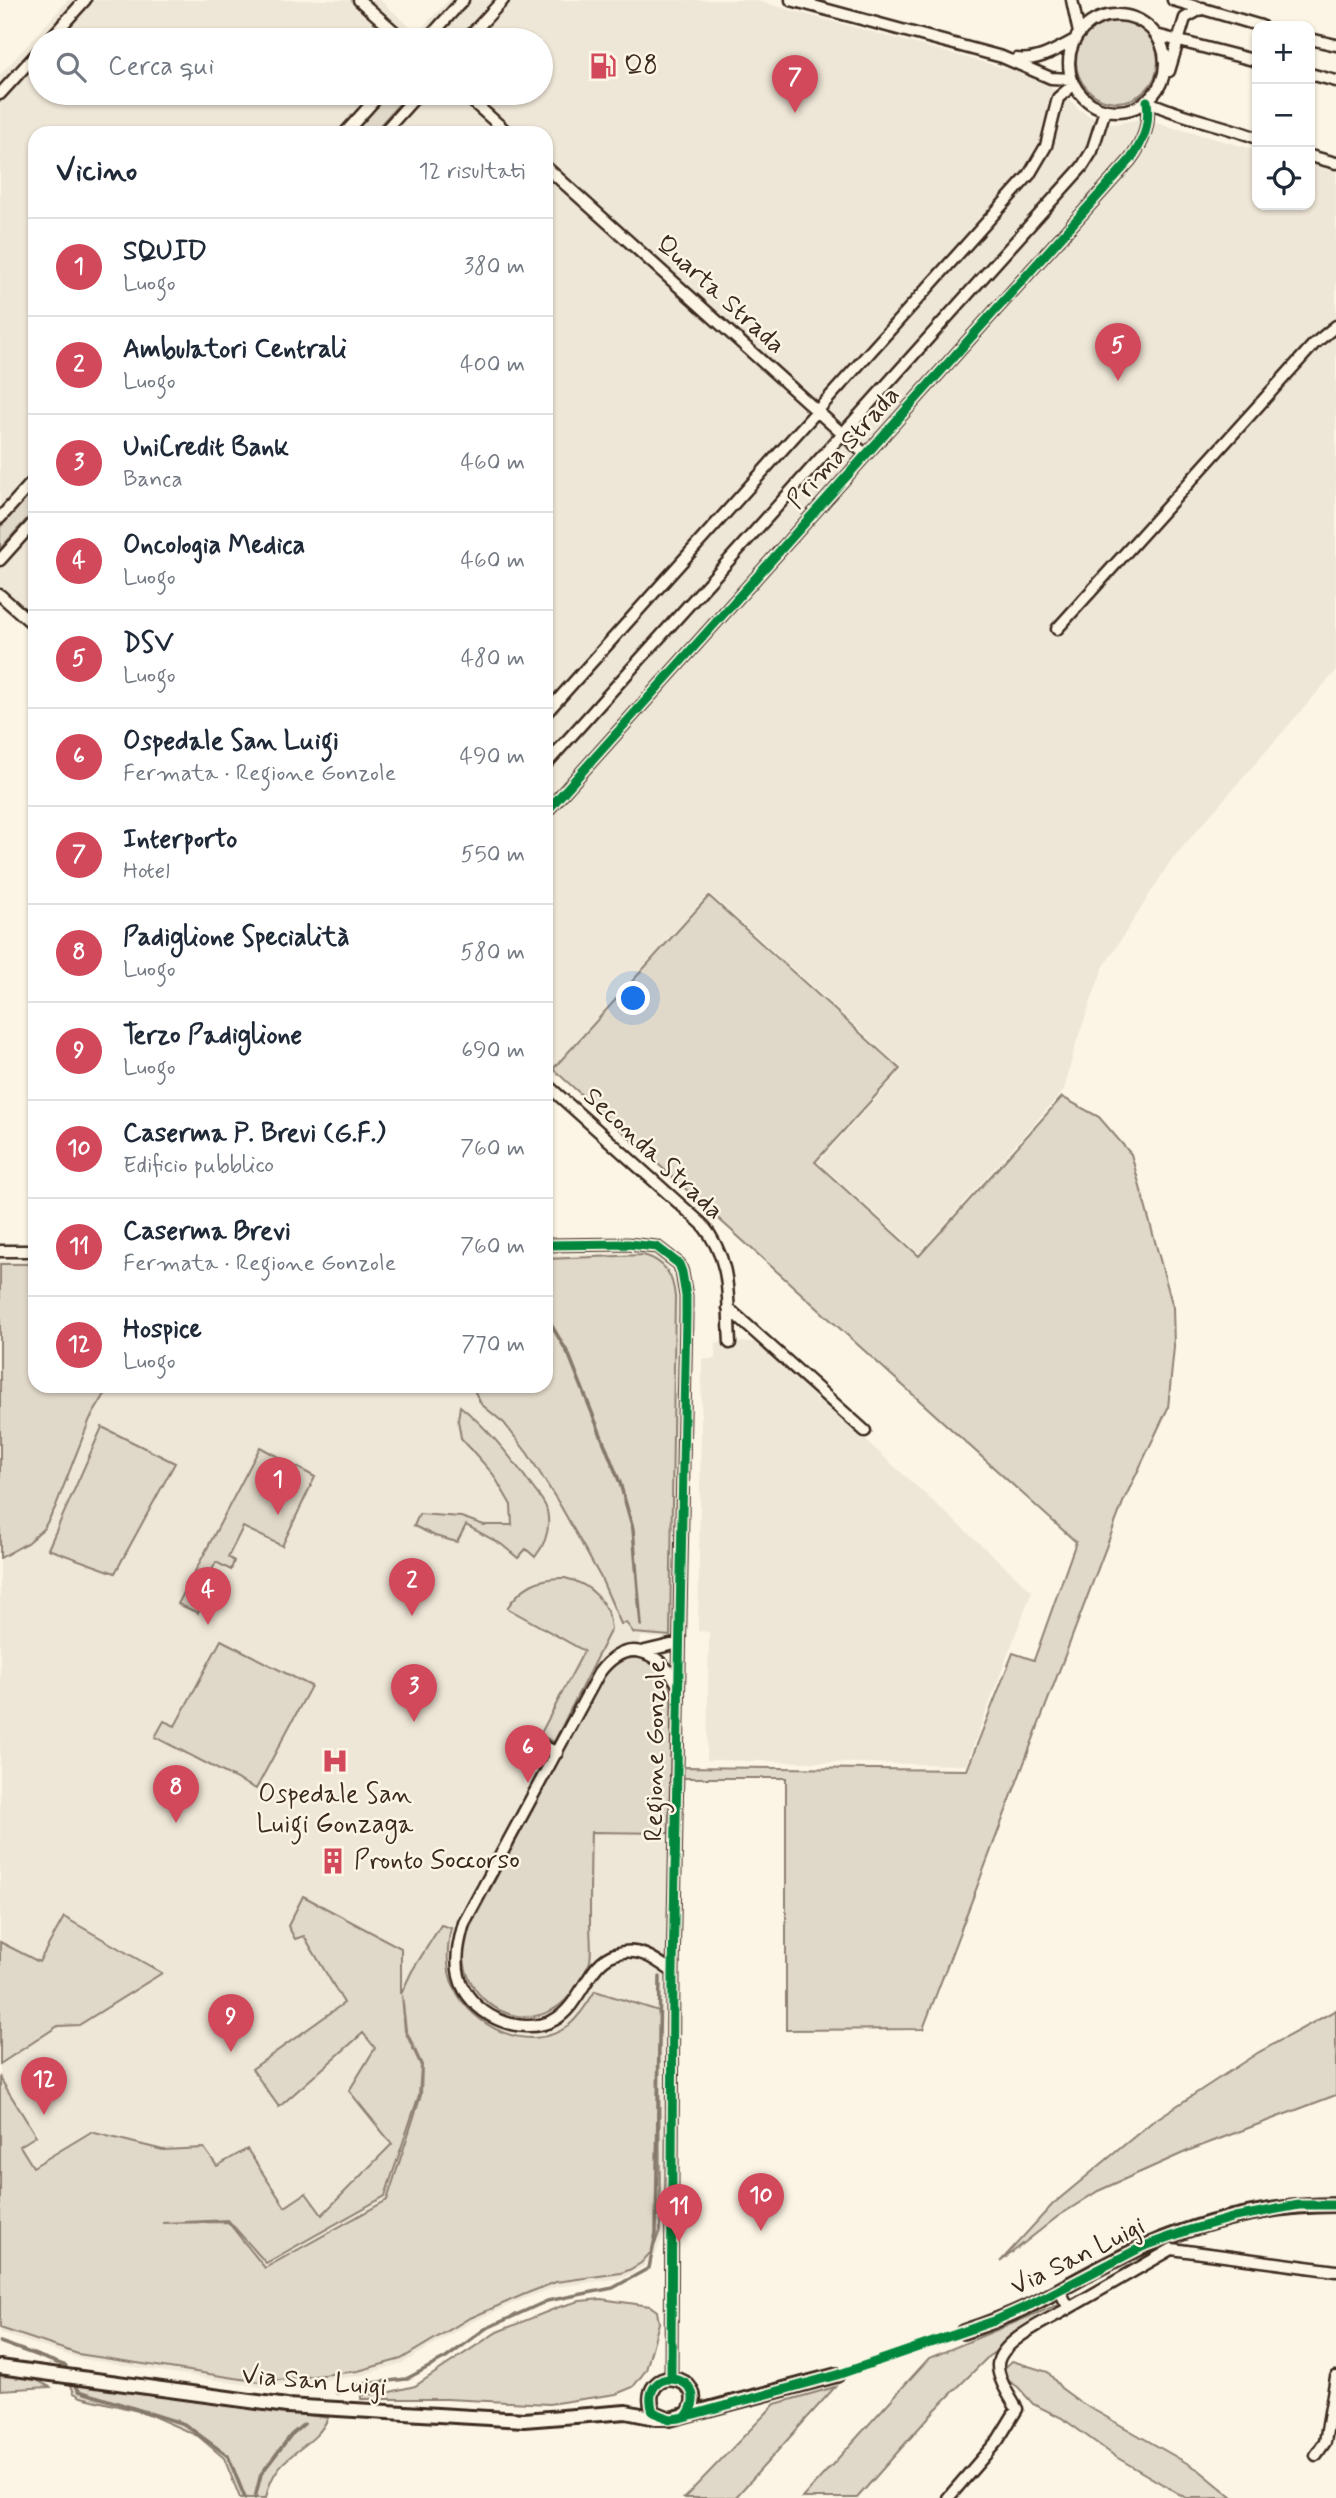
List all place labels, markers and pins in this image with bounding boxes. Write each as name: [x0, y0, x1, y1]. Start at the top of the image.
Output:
place label: Q8: [624, 49, 658, 83]
fuel station icon: Q8: [588, 51, 618, 81]
pin: 7: [772, 55, 818, 113]
pin: 5: [1095, 323, 1141, 381]
pin: 1: [255, 1457, 301, 1515]
pin: 2: [389, 1558, 435, 1616]
pin: 4: [185, 1567, 231, 1625]
pin: 3: [391, 1664, 437, 1722]
pin: 6: [505, 1725, 551, 1783]
hospital icon: Ospedale San Luigi Gonzaga: [320, 1746, 350, 1776]
pin: 8: [153, 1765, 199, 1823]
place label: Ospedale San Luigi Gonzaga: [257, 1778, 414, 1845]
place label: Pronto Soccorso: [354, 1844, 520, 1878]
building icon: Pronto Soccorso: [318, 1846, 348, 1876]
pin: 9: [208, 1994, 254, 2052]
pin: 12: [21, 2057, 67, 2115]
pin: 10: [738, 2173, 784, 2231]
pin: 11: [656, 2184, 702, 2242]

